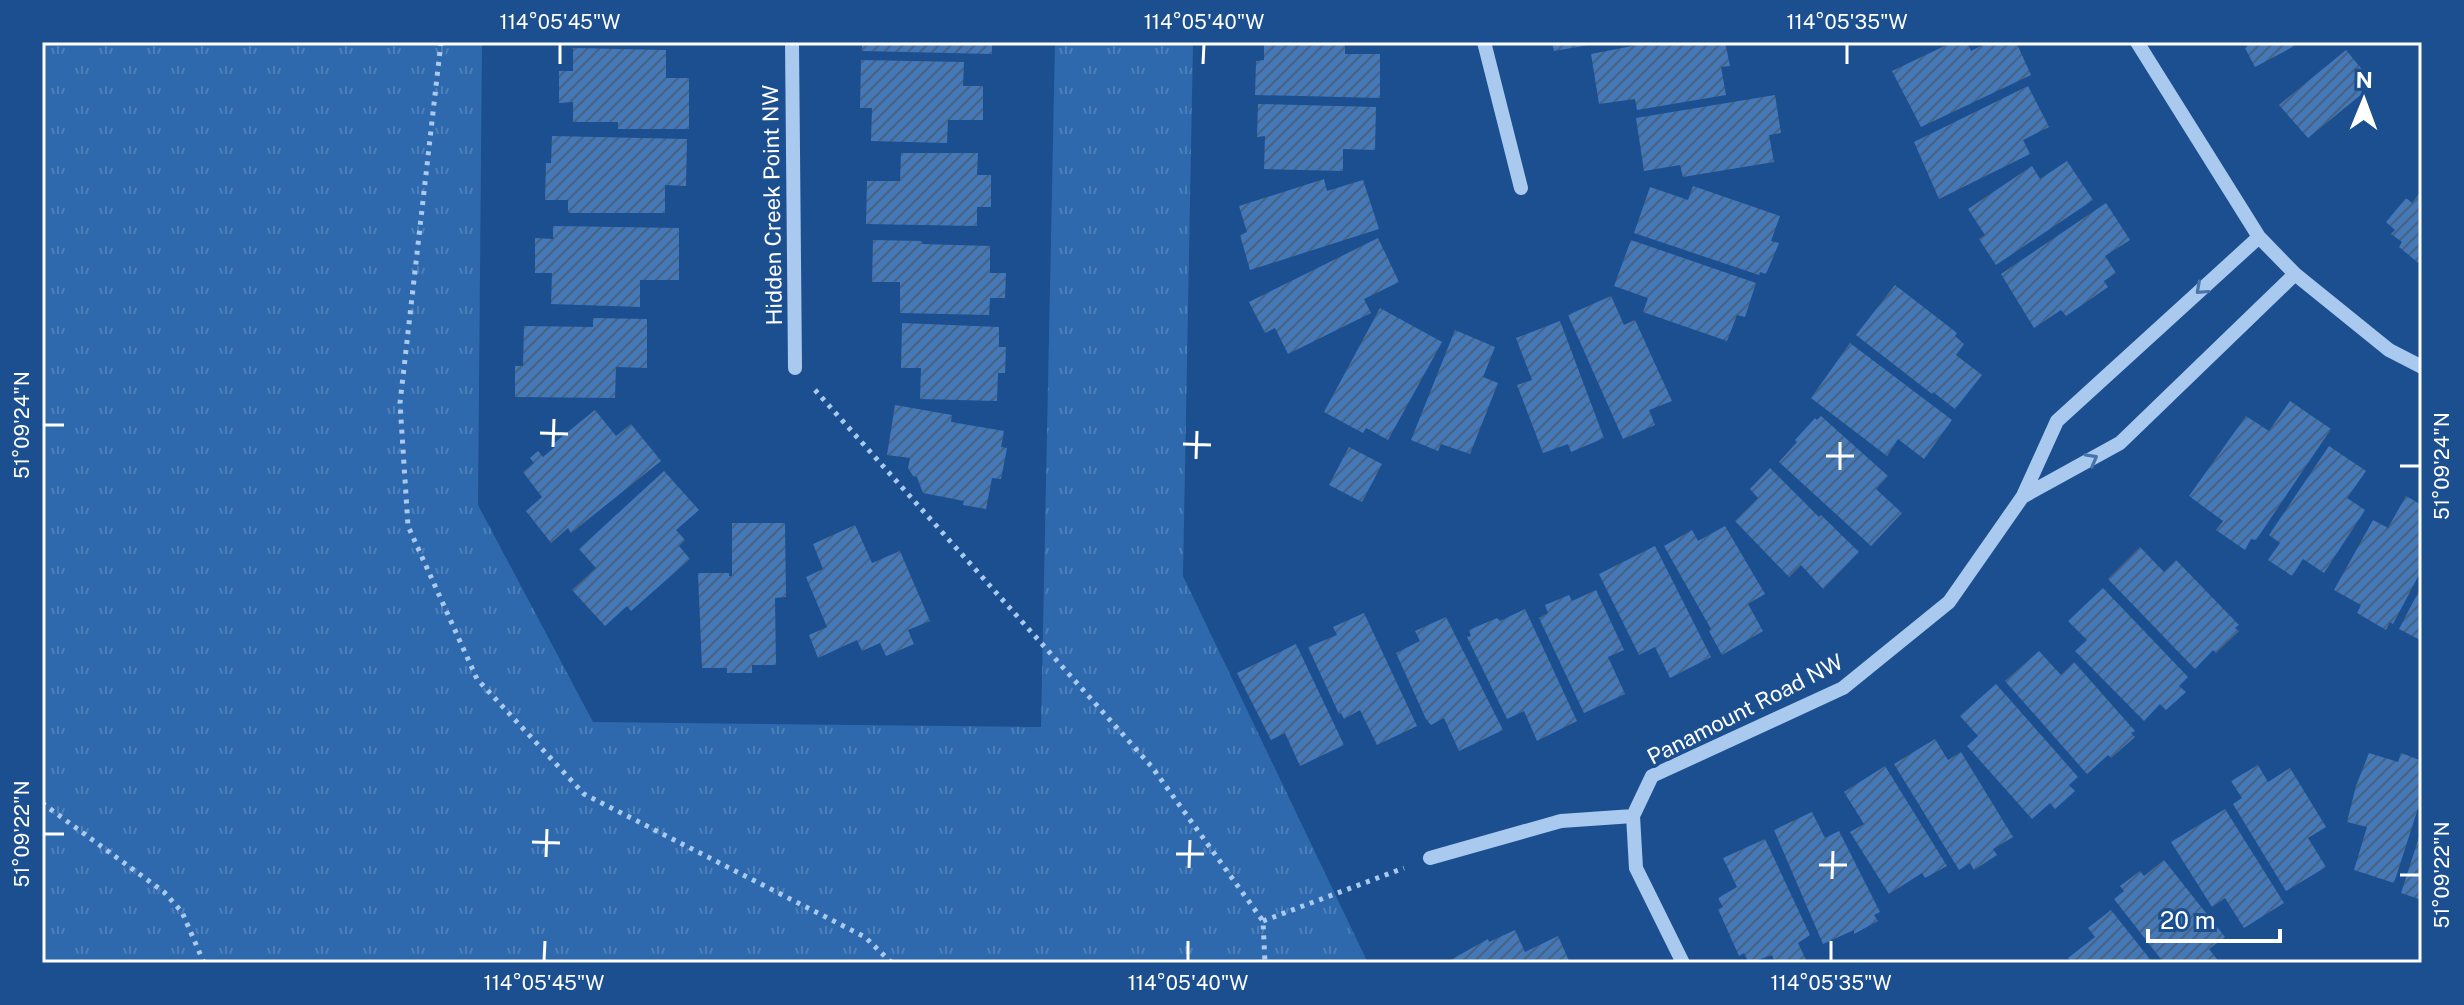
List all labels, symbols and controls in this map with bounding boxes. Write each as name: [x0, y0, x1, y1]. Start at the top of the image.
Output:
text: 114°05'45"W: [500, 10, 620, 34]
text: 114°05'40"W: [1144, 10, 1264, 34]
text: 114°05'35"W: [1786, 10, 1908, 34]
north arrow: [2324, 60, 2404, 140]
text: N: [2356, 67, 2373, 93]
street label: Hidden Creek Point NW: [757, 84, 787, 326]
one-way arrow: [2196, 280, 2210, 295]
text: 51°09'24"N: [10, 371, 34, 479]
text: 51°09'24"N: [2430, 412, 2454, 520]
one-way arrow: [2083, 453, 2098, 468]
street label: Panamount Road NW: [1643, 648, 1847, 770]
text: 51°09'22"N: [10, 780, 34, 888]
text: 51°09'22"N: [2430, 821, 2454, 929]
scale bar: [2148, 893, 2280, 943]
text: 20 m: [2160, 906, 2216, 934]
text: 114°05'45"W: [484, 971, 604, 995]
text: 114°05'40"W: [1128, 971, 1248, 995]
text: 114°05'35"W: [1770, 971, 1892, 995]

